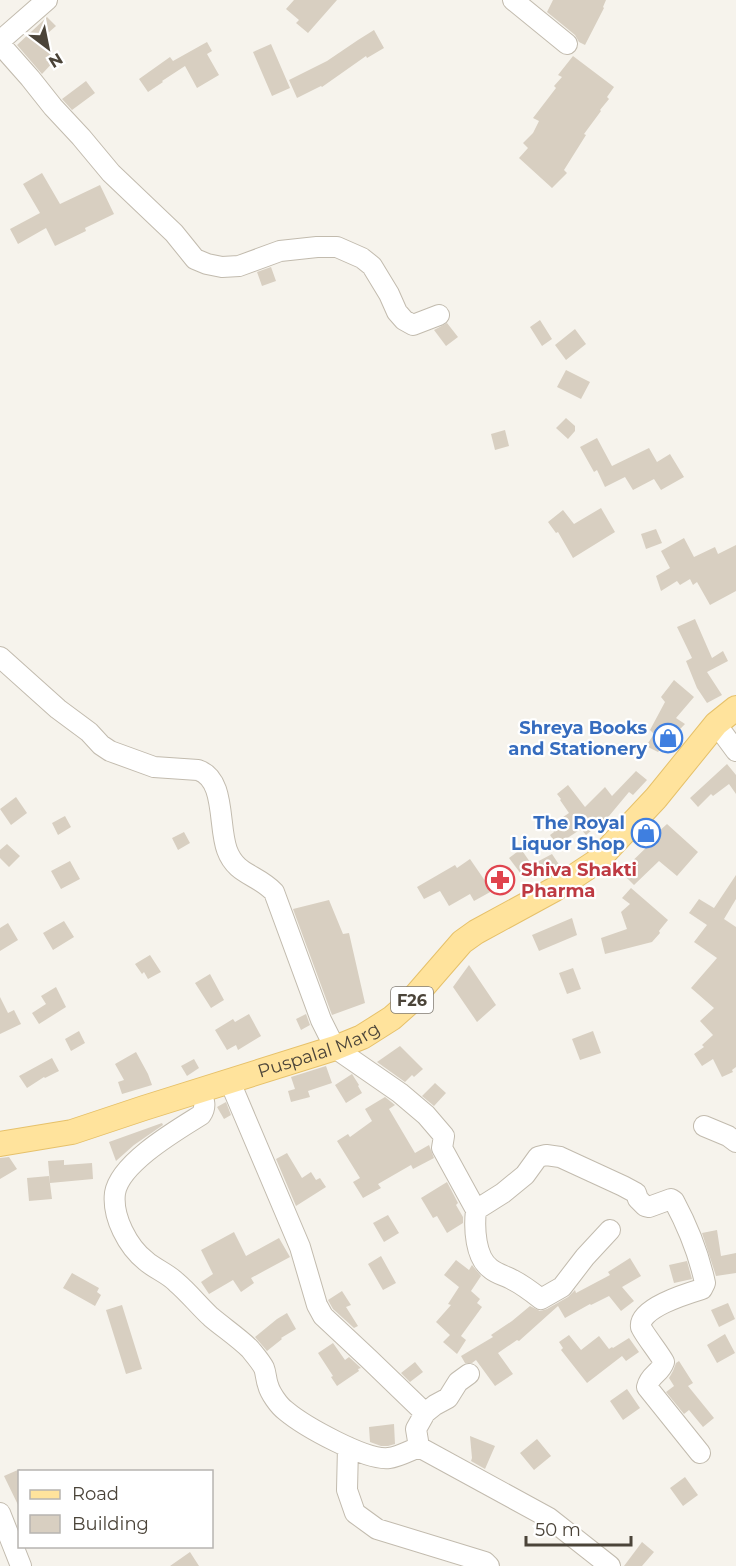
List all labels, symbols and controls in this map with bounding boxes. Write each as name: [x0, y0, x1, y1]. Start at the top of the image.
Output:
north arrow: [18, 18, 78, 78]
text: N: [45, 49, 66, 72]
place label: Shreya Books and Stationery: [508, 717, 647, 760]
shop icon: Shreya Books and Stationery: [652, 722, 684, 754]
place label: The Royal Liquor Shop: [511, 812, 625, 855]
shop icon: The Royal Liquor Shop: [630, 817, 662, 849]
place label: Shiva Shakti Pharma: [521, 859, 637, 902]
pharmacy icon: Shiva Shakti Pharma: [484, 864, 516, 896]
road number: F26: [391, 987, 433, 1013]
street label: Puspalal Marg: [255, 1017, 384, 1083]
legend: [18, 1470, 213, 1548]
text: Road: [72, 1483, 119, 1505]
scale bar: [526, 1509, 631, 1547]
text: Building: [72, 1513, 149, 1535]
text: 50 m: [535, 1519, 581, 1541]

